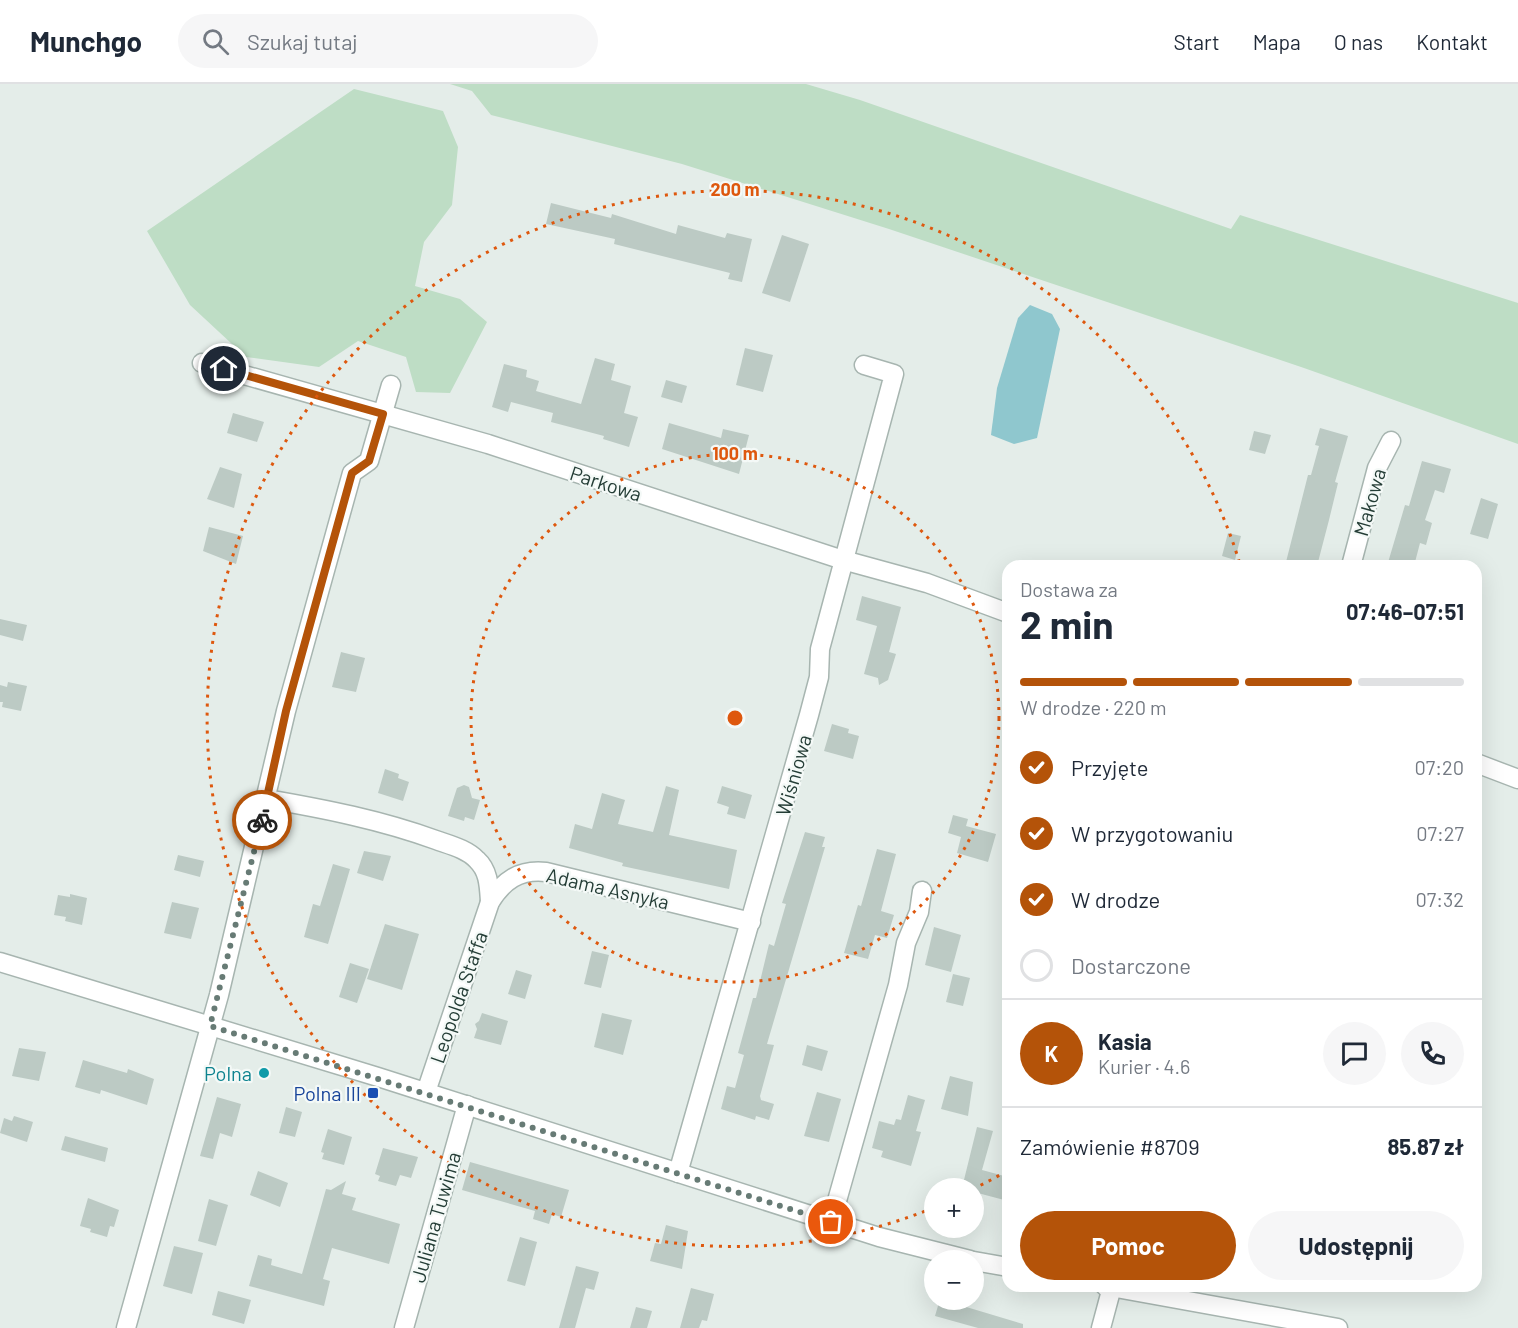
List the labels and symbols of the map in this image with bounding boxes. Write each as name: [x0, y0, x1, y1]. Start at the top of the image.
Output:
text: 200 m: [710, 178, 760, 200]
pin: [198, 343, 249, 394]
text: 100 m: [712, 442, 758, 464]
street label: Parkowa: [567, 460, 645, 506]
street label: Makowa: [1348, 465, 1390, 539]
centre of rings: [725, 708, 745, 728]
street label: Wiśniowa: [770, 732, 816, 818]
courier: [232, 790, 292, 850]
street label: Adama Asnyka: [544, 862, 672, 914]
street label: Leopolda Staffa: [424, 928, 492, 1066]
place label: Polna: [204, 1061, 252, 1085]
marker: Polna: [257, 1066, 271, 1080]
place label: Polna III: [293, 1081, 361, 1105]
marker: Polna III: [366, 1086, 380, 1100]
street label: Juliana Tuwima: [405, 1149, 465, 1285]
pin: [805, 1196, 856, 1247]

